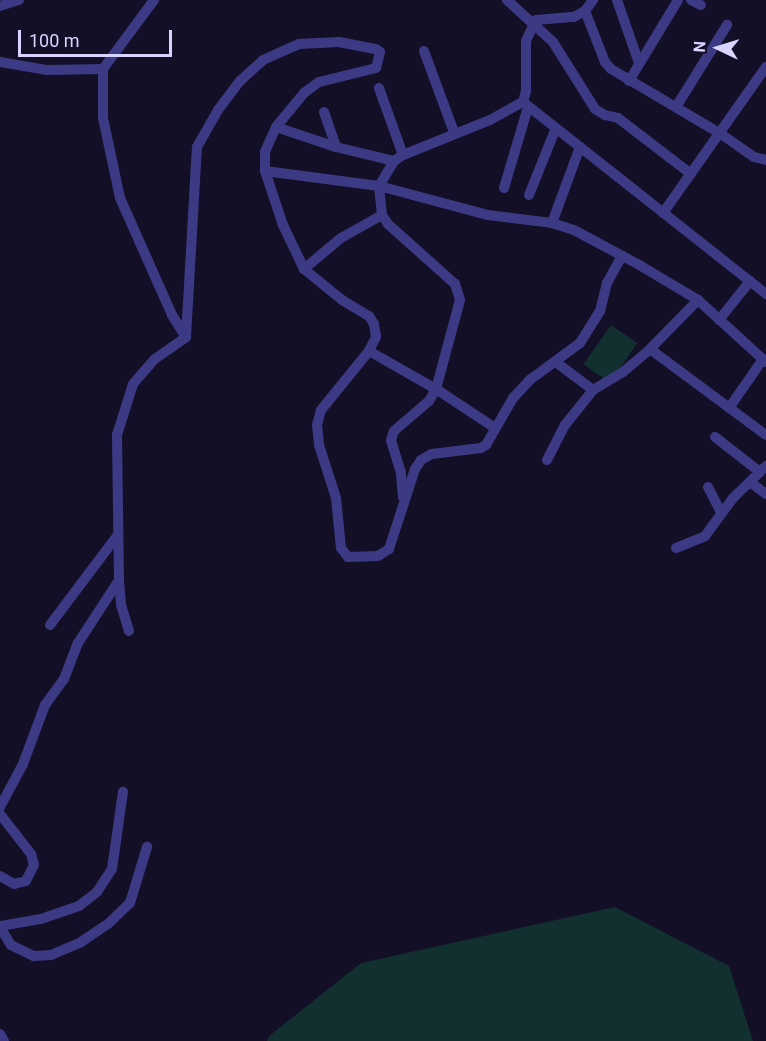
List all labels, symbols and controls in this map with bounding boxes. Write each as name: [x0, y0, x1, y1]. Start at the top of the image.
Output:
scale bar: [21, 18, 176, 56]
north arrow: [688, 18, 748, 78]
text: 100 m: [29, 30, 80, 51]
text: N: [690, 40, 709, 53]

